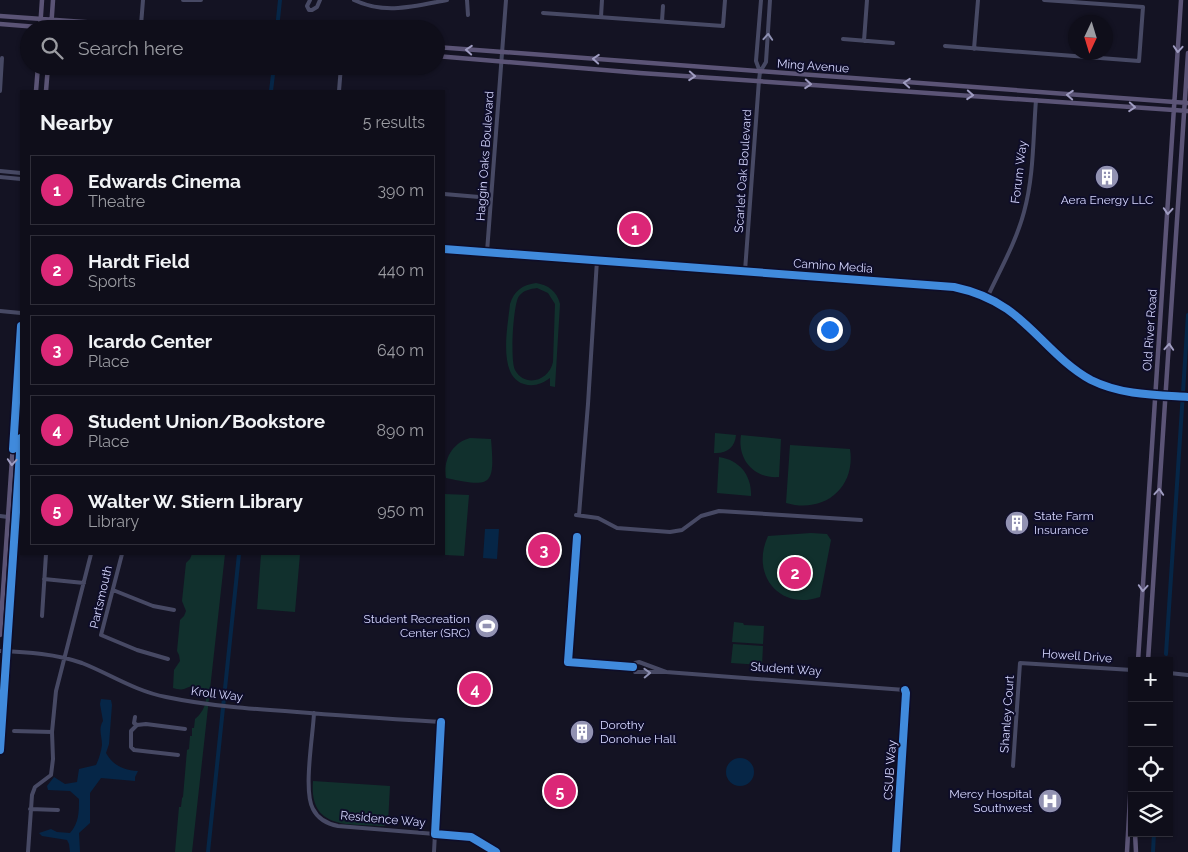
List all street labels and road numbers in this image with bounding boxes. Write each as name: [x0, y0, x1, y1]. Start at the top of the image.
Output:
street label: Ming Avenue: [776, 56, 850, 76]
street label: Haggin Oaks Boulevard: [473, 91, 497, 221]
street label: Scarlet Oak Boulevard: [732, 109, 754, 233]
street label: Forum Way: [1008, 139, 1030, 204]
street label: Camino Media: [793, 256, 873, 276]
street label: Old River Road: [1140, 289, 1160, 371]
street label: Partsmouth: [87, 564, 115, 630]
street label: Howell Drive: [1042, 647, 1112, 665]
street label: Student Way: [750, 660, 822, 679]
street label: Shanley Court: [997, 675, 1017, 753]
street label: Kroll Way: [190, 684, 244, 704]
street label: CSUB Way: [881, 739, 899, 800]
street label: Residence Way: [340, 808, 427, 830]

